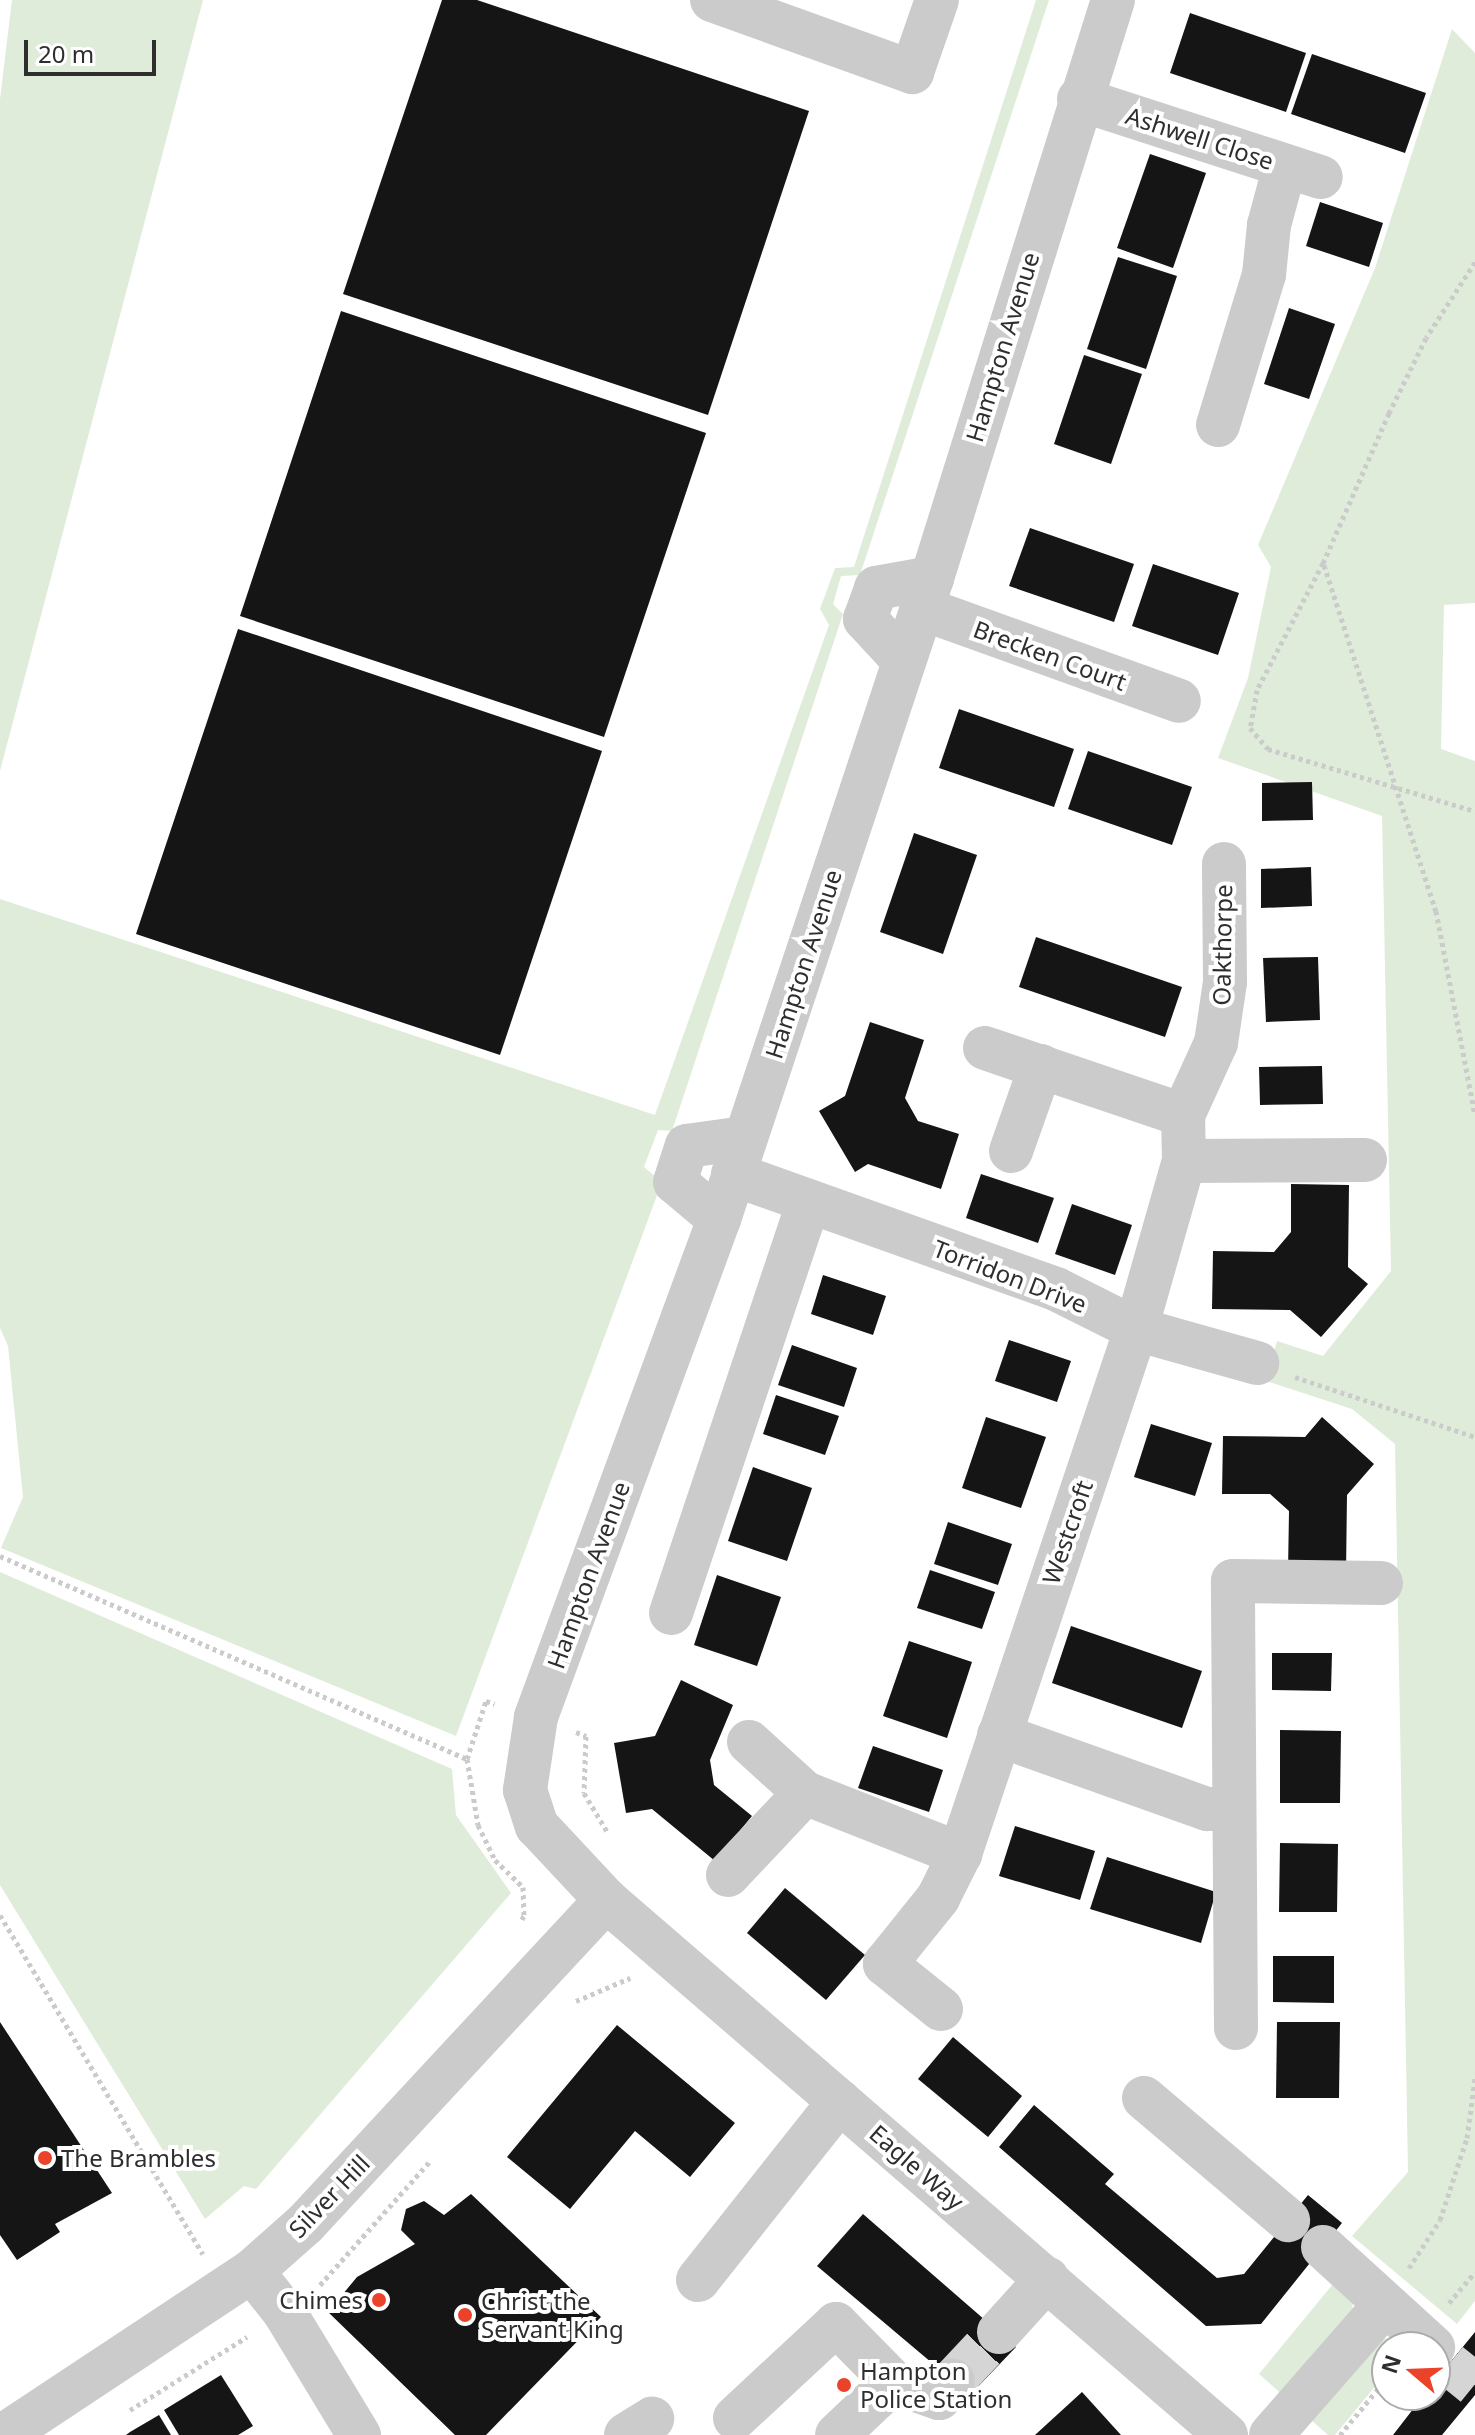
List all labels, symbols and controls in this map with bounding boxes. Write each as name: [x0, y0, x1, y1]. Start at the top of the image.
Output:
scale bar: [28, 24, 160, 74]
text: 20 m: [38, 37, 94, 70]
street label: Ashwell Close: [1123, 101, 1277, 175]
street label: Hampton Avenue: [959, 249, 1045, 445]
street label: Brecken Court: [970, 614, 1130, 696]
street label: Hampton Avenue: [759, 866, 847, 1062]
street label: Oakthorpe: [1207, 884, 1237, 1006]
street label: Torridon Drive: [929, 1234, 1091, 1318]
street label: Westcroft: [1036, 1476, 1098, 1588]
street label: Hampton Avenue: [541, 1478, 635, 1672]
street label: Eagle Way: [864, 2118, 970, 2216]
place label: The Brambles: [61, 2144, 216, 2172]
marker: The Brambles: [36, 2149, 54, 2167]
street label: Silver Hill: [283, 2149, 375, 2243]
place label: Chimes: [279, 2286, 363, 2314]
place label: Christ the Servant King: [481, 2287, 624, 2343]
marker: Chimes: [370, 2291, 388, 2309]
marker: Christ the Servant King: [456, 2306, 474, 2324]
north arrow: [1371, 2331, 1451, 2411]
text: N: [1373, 2351, 1407, 2377]
place label: Hampton Police Station: [860, 2357, 1012, 2413]
marker: Hampton Police Station: [835, 2376, 853, 2394]

